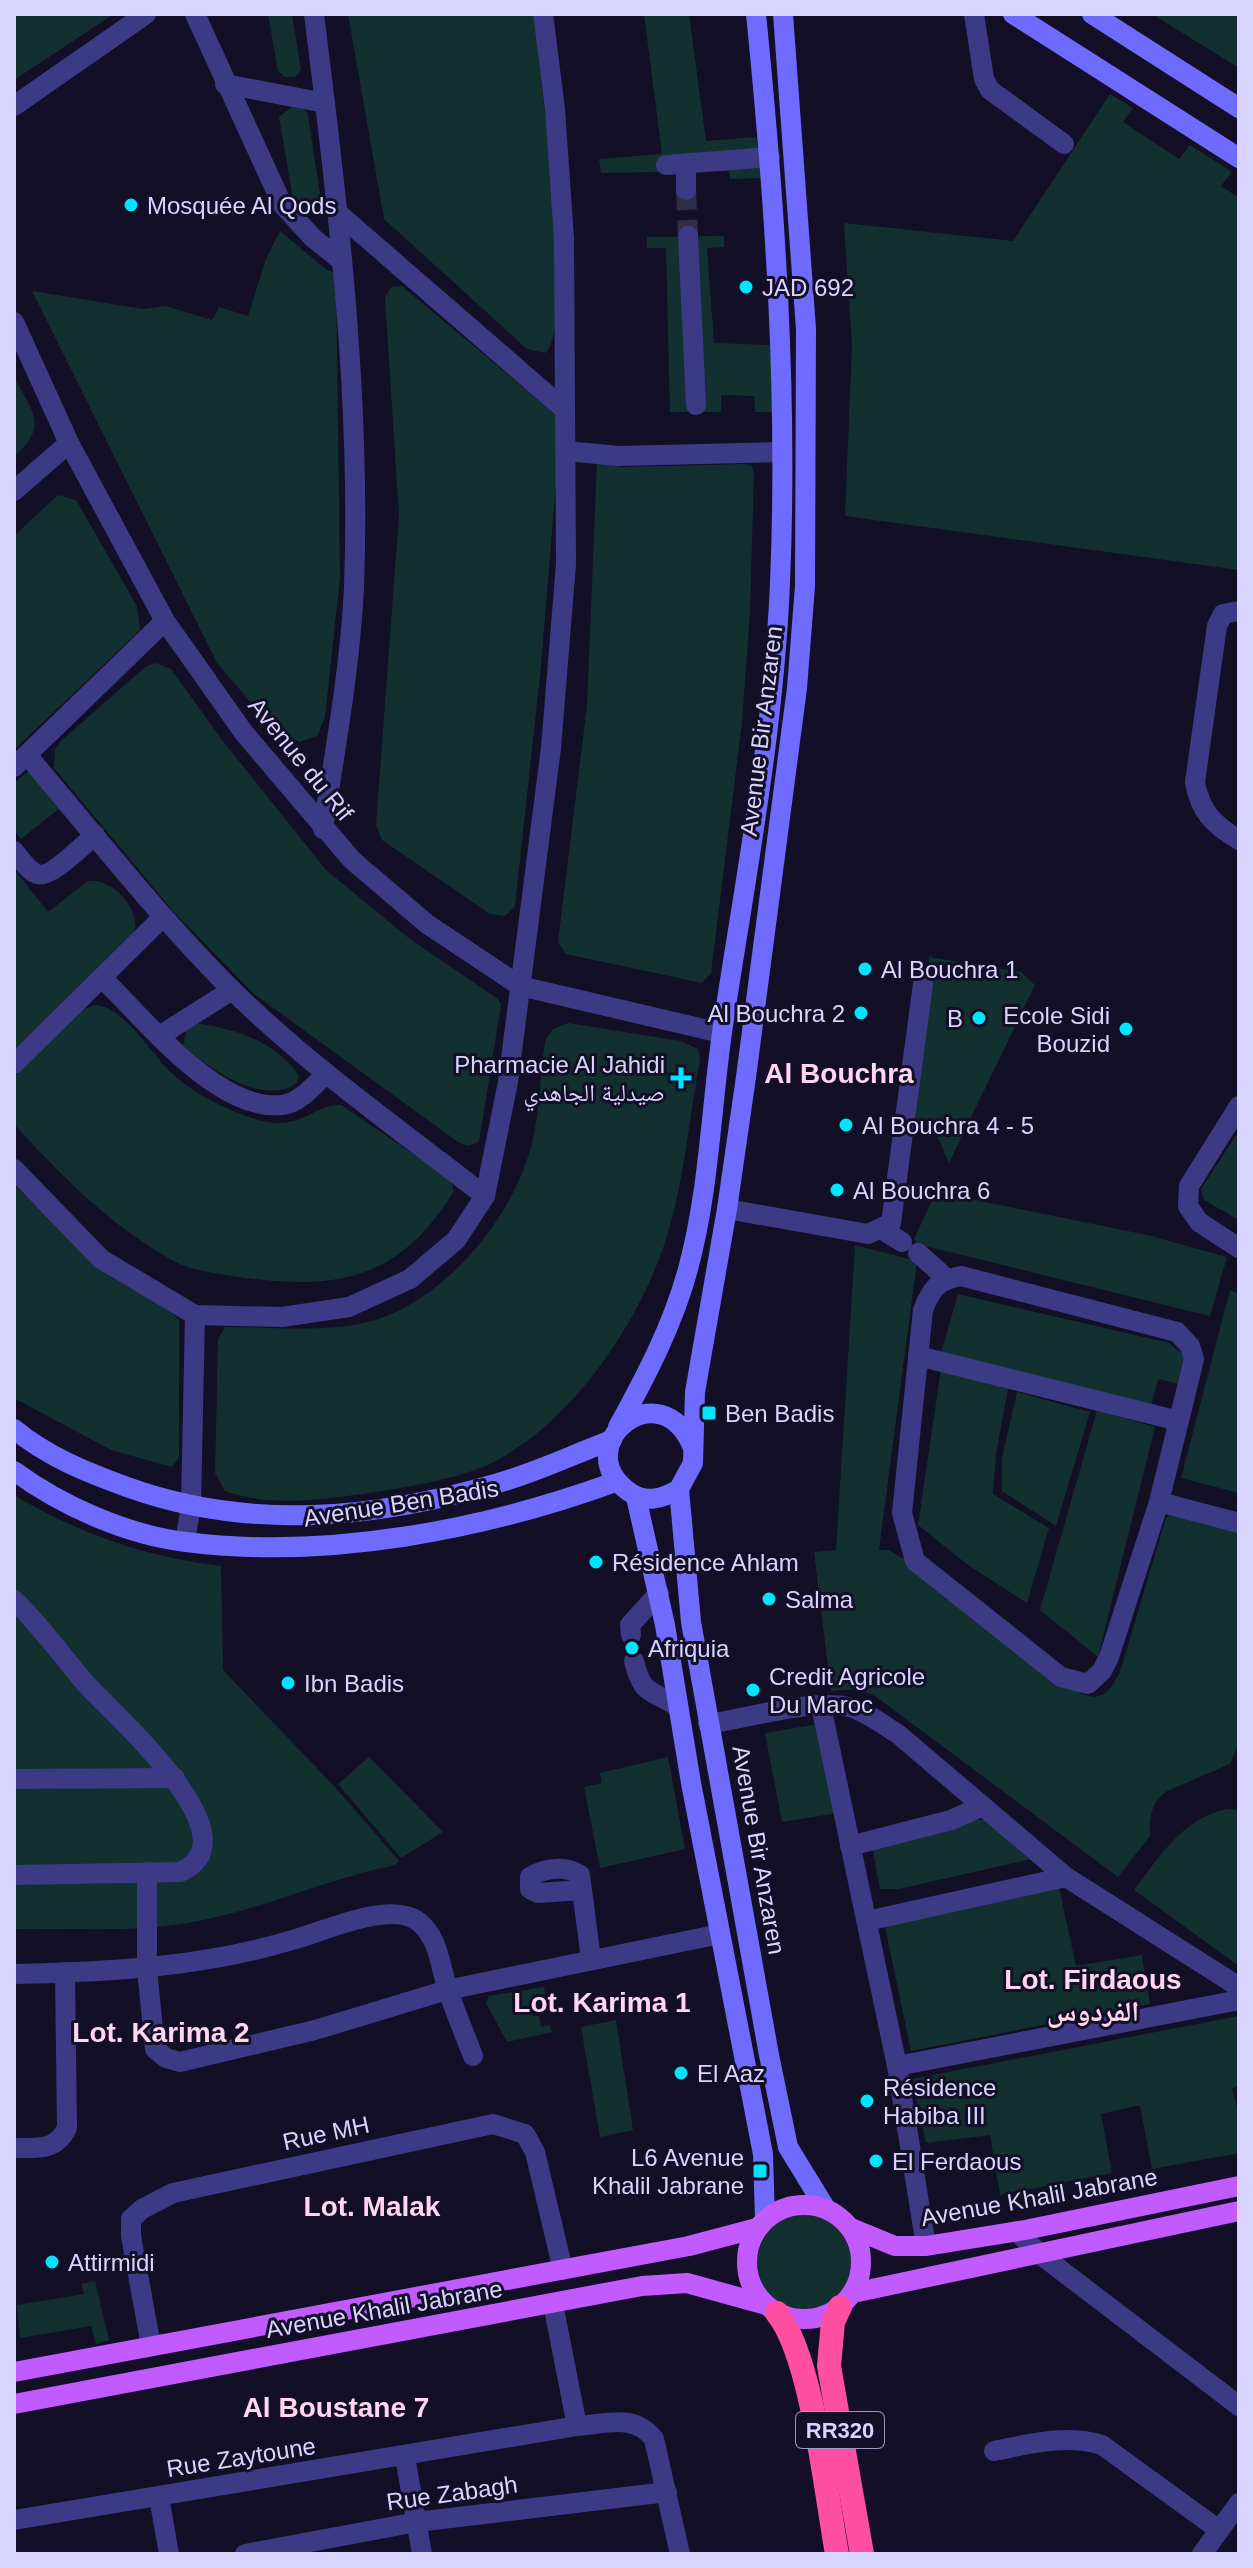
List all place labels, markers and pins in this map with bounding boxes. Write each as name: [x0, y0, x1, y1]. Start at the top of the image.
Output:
place label: Mosquée Al Qods: [147, 192, 336, 219]
marker: Mosquée Al Qods: [122, 196, 140, 214]
place label: JAD 692: [762, 274, 854, 301]
marker: JAD 692: [737, 278, 755, 296]
place label: Al Bouchra 1: [881, 956, 1018, 983]
marker: Al Bouchra 1: [856, 960, 874, 978]
place label: Al Bouchra 2: [708, 1000, 845, 1027]
place label: Ecole Sidi Bouzid: [1003, 1002, 1110, 1057]
marker: Al Bouchra 2: [852, 1004, 870, 1022]
place label: B: [947, 1005, 963, 1032]
marker: B: [970, 1009, 988, 1027]
marker: Ecole Sidi Bouzid: [1117, 1020, 1135, 1038]
place label: Pharmacie Al Jahidi صيدلية الجاهدي: [454, 1051, 665, 1112]
marker: Pharmacie Al Jahidi صيدلية الجاهدي: [672, 1069, 690, 1087]
place label: Al Bouchra 4 - 5: [862, 1112, 1034, 1139]
marker: Al Bouchra 4 - 5: [837, 1116, 855, 1134]
place label: Al Bouchra 6: [853, 1177, 990, 1204]
marker: Al Bouchra 6: [828, 1181, 846, 1199]
place label: Ben Badis: [725, 1400, 834, 1427]
marker: Ben Badis: [700, 1404, 718, 1422]
place label: Résidence Ahlam: [612, 1549, 799, 1576]
marker: Résidence Ahlam: [587, 1553, 605, 1571]
place label: Salma: [785, 1586, 854, 1613]
marker: Salma: [760, 1590, 778, 1608]
place label: Afriquia: [648, 1635, 730, 1662]
marker: Afriquia: [623, 1639, 641, 1657]
place label: Credit Agricole Du Maroc: [769, 1663, 925, 1718]
place label: Ibn Badis: [304, 1670, 404, 1697]
marker: Ibn Badis: [279, 1674, 297, 1692]
marker: Credit Agricole Du Maroc: [744, 1681, 762, 1699]
place label: El Aaz: [697, 2060, 765, 2087]
marker: El Aaz: [672, 2064, 690, 2082]
place label: Résidence Habiba III: [883, 2074, 996, 2129]
marker: Résidence Habiba III: [858, 2092, 876, 2110]
place label: L6 Avenue Khalil Jabrane: [592, 2144, 744, 2199]
place label: El Ferdaous: [892, 2148, 1021, 2175]
marker: El Ferdaous: [867, 2152, 885, 2170]
marker: L6 Avenue Khalil Jabrane: [751, 2162, 769, 2180]
place label: Attirmidi: [68, 2249, 155, 2276]
marker: Attirmidi: [43, 2253, 61, 2271]

